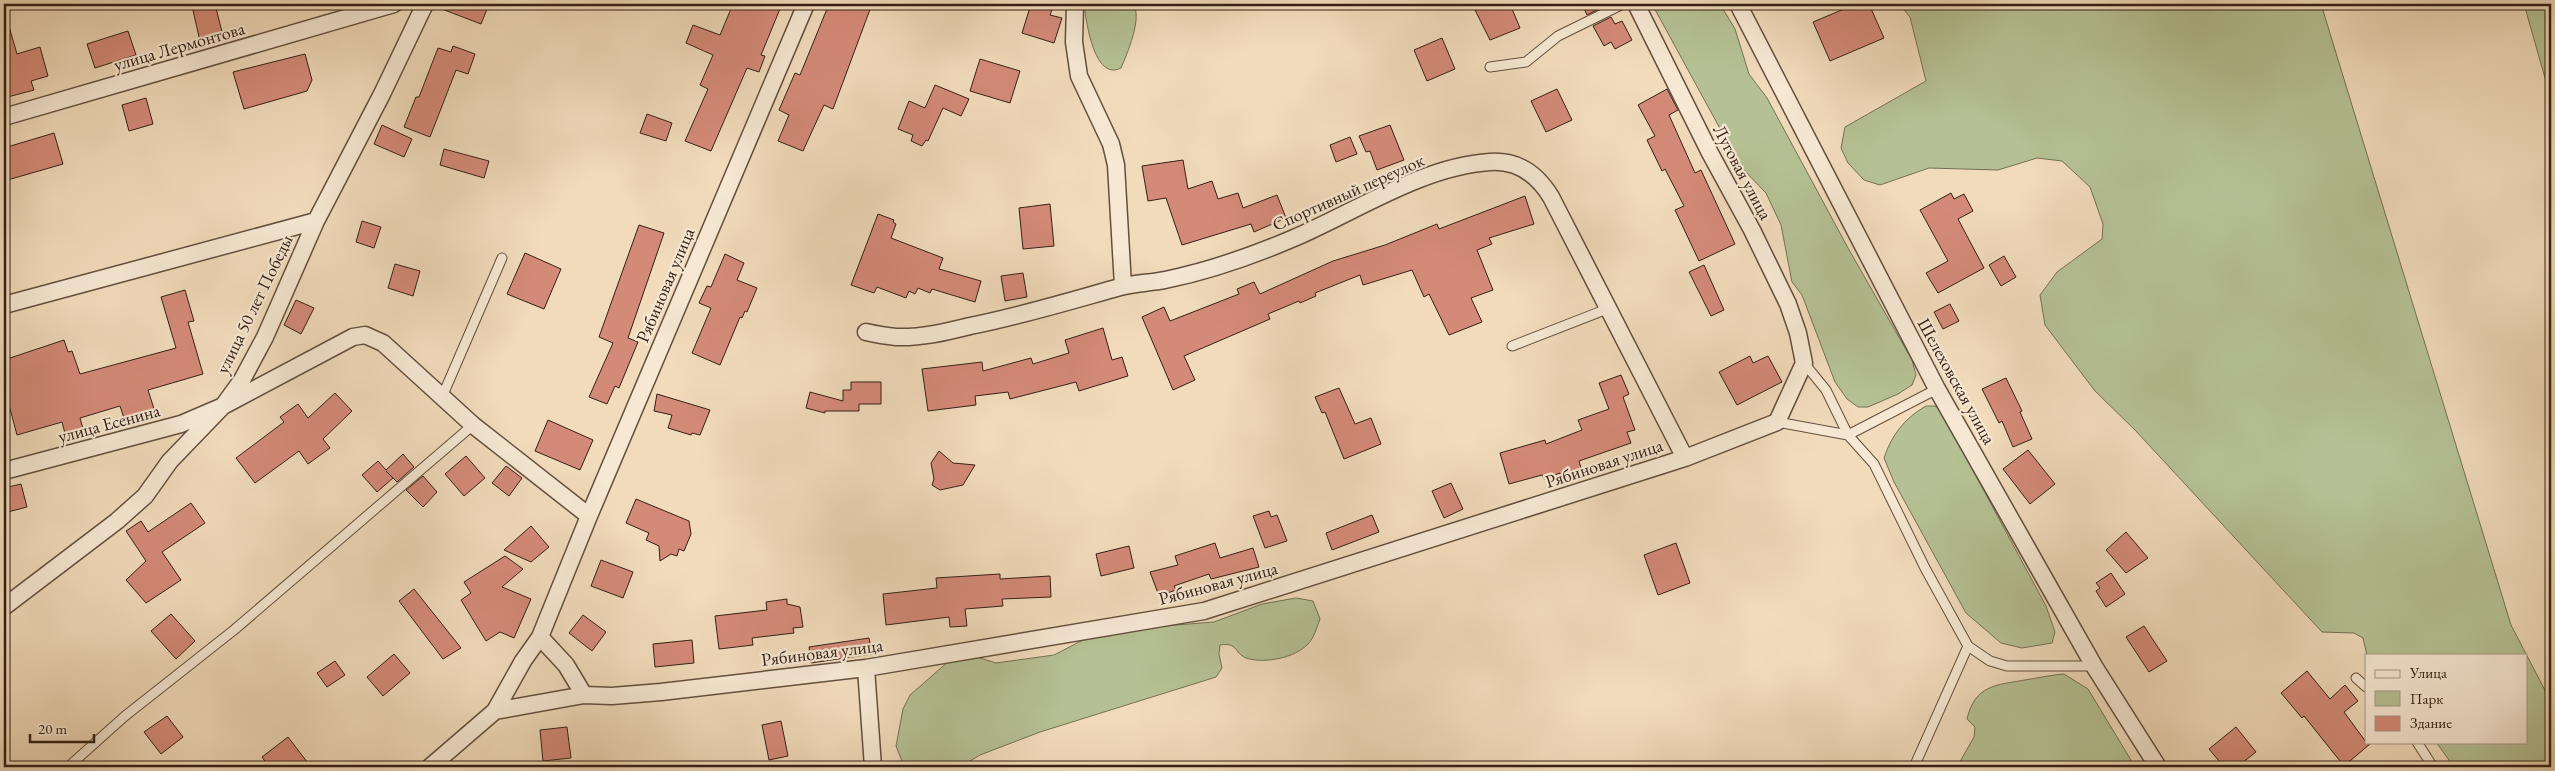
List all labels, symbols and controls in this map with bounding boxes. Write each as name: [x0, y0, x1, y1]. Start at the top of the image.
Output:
street label: улица Лермонтова: [111, 16, 248, 76]
street label: Луговая улица: [1708, 120, 1778, 224]
street label: Спортивный переулок: [1268, 148, 1428, 236]
street label: Рябиновая улица: [631, 223, 700, 346]
street label: улица 50 лет Победы: [210, 231, 298, 377]
street label: Шелеховская улица: [1913, 314, 2002, 449]
street label: улица Есенина: [55, 398, 163, 448]
street label: Рябиновая улица: [1542, 433, 1667, 493]
street label: Рябиновая улица: [1156, 556, 1281, 610]
street label: Рябиновая улица: [760, 633, 885, 671]
legend: [2365, 654, 2528, 744]
text: Улица: [2409, 663, 2447, 682]
text: Парк: [2410, 689, 2443, 708]
scale bar: [30, 711, 94, 743]
text: Здание: [2410, 713, 2452, 732]
text: 20 m: [38, 719, 67, 738]

